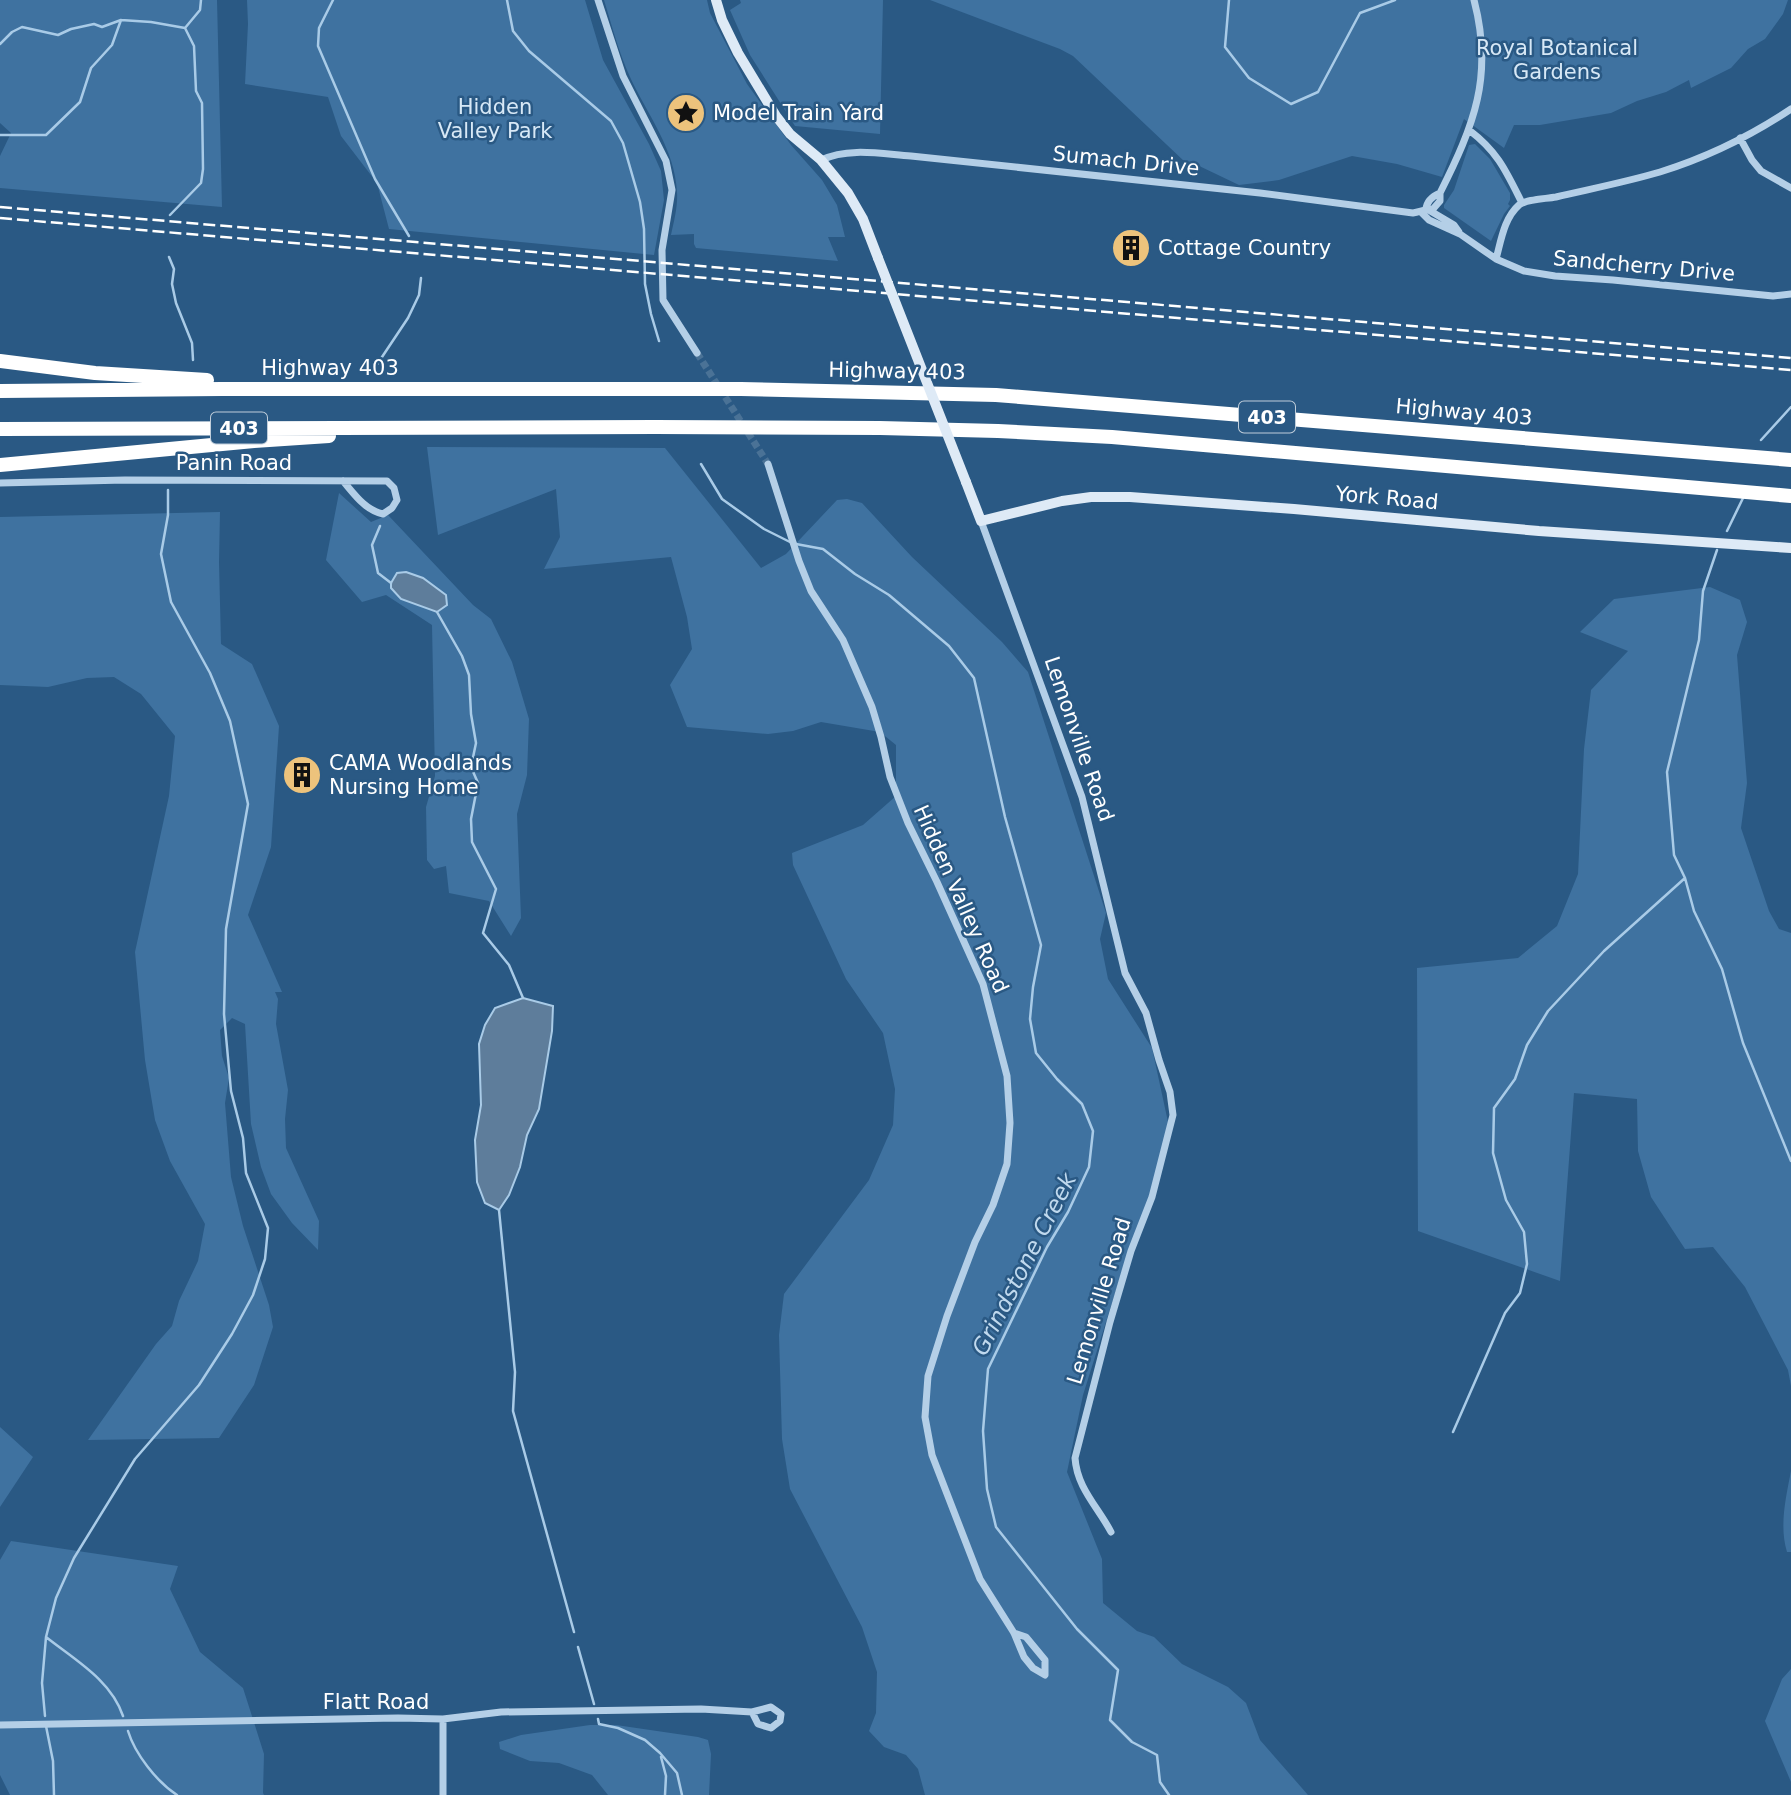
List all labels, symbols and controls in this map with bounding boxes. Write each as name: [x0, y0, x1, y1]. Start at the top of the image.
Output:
park label: Royal Botanical Gardens: [1476, 36, 1638, 84]
place icon: Model Train Yard: [665, 92, 707, 134]
park label: Hidden Valley Park: [438, 95, 553, 143]
place label: Model Train Yard: [713, 101, 884, 125]
street label: Sumach Drive: [1051, 141, 1201, 181]
building icon: Cottage Country: [1110, 227, 1152, 269]
place label: Cottage Country: [1158, 236, 1331, 260]
street label: Sandcherry Drive: [1552, 246, 1736, 286]
street label: Highway 403: [261, 356, 399, 380]
street label: Highway 403: [828, 358, 966, 384]
street label: Highway 403: [1394, 394, 1534, 430]
road number: 403: [1239, 402, 1295, 432]
road number: 403: [211, 412, 267, 444]
street label: Panin Road: [176, 451, 292, 475]
street label: York Road: [1334, 481, 1439, 514]
street label: Lemonville Road: [1039, 653, 1119, 825]
place label: CAMA Woodlands Nursing Home: [329, 751, 512, 799]
building icon: CAMA Woodlands Nursing Home: [281, 754, 323, 796]
street label: Hidden Valley Road: [909, 801, 1013, 997]
water label: Grindstone Creek: [967, 1167, 1082, 1359]
street label: Lemonville Road: [1062, 1215, 1136, 1387]
street label: Flatt Road: [323, 1690, 429, 1714]

